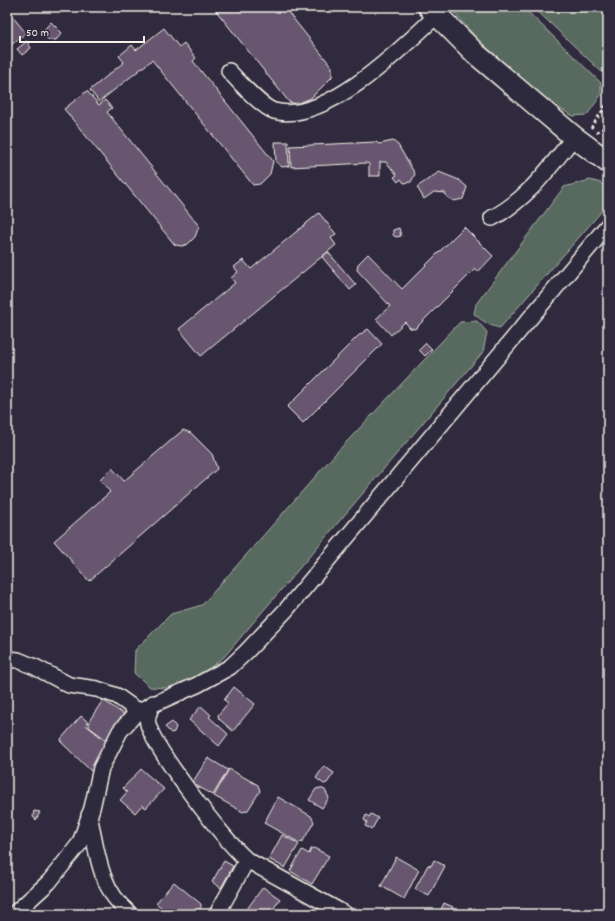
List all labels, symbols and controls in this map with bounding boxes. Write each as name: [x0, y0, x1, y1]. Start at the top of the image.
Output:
scale bar: [20, 18, 144, 44]
text: 50 m: [26, 25, 49, 42]

